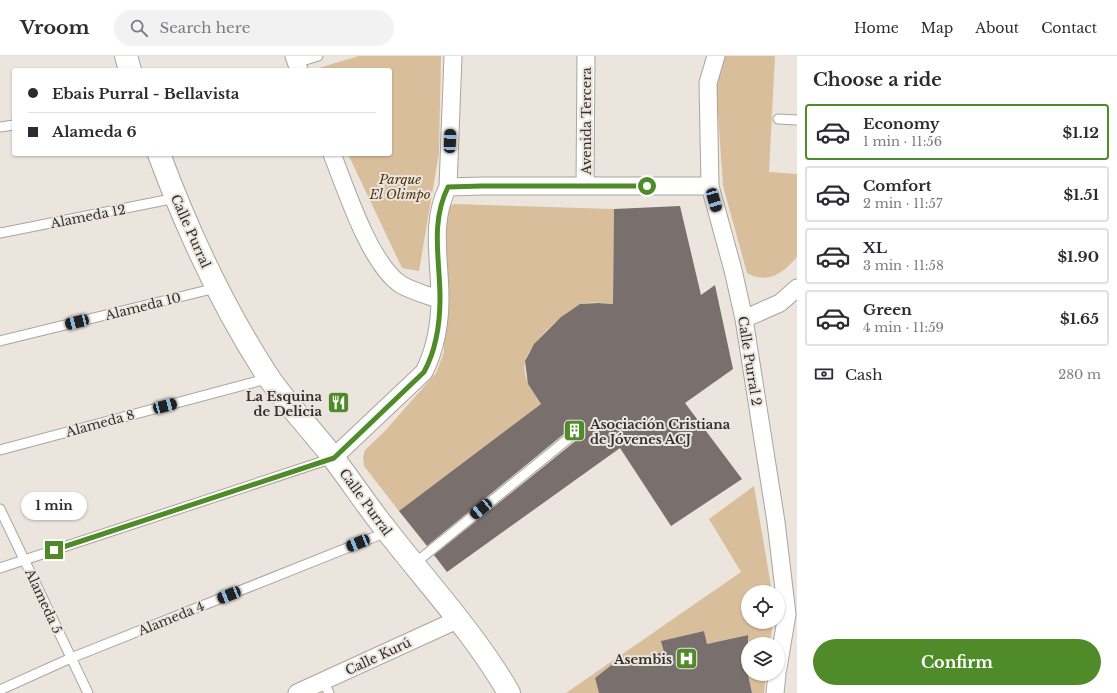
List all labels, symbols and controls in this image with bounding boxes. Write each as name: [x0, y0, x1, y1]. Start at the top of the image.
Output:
search box: [114, 10, 394, 46]
text: Vroom: [20, 16, 90, 39]
icon: search: [128, 17, 150, 39]
text: Search here: [160, 18, 250, 37]
text: Home: [854, 19, 899, 37]
text: Map: [921, 19, 953, 37]
text: About: [975, 19, 1019, 37]
text: Contact: [1041, 19, 1097, 37]
street label: Avenida Tercera: [578, 67, 595, 176]
text: Choose a ride: [813, 69, 942, 91]
text: Ebais Purral - Bellavista: [52, 84, 239, 103]
icon: car: [815, 114, 851, 150]
text: Economy: [863, 114, 940, 133]
text: Alameda 6: [52, 122, 137, 141]
text: $1.12: [1063, 123, 1099, 142]
car: [444, 129, 456, 153]
text: 1 min · 11:56: [863, 133, 942, 150]
park label: Parque El Olimpo: [368, 171, 431, 203]
icon: car: [815, 176, 851, 212]
text: Comfort: [863, 176, 931, 195]
route start: [638, 177, 656, 195]
text: $1.51: [1063, 185, 1099, 204]
car: [705, 187, 723, 213]
street label: Calle Purral: [167, 192, 214, 271]
text: 2 min · 11:57: [863, 195, 942, 212]
street label: Alameda 12: [48, 201, 127, 232]
icon: car: [815, 238, 851, 274]
text: XL: [863, 238, 887, 257]
text: $1.90: [1057, 247, 1099, 266]
text: 3 min · 11:58: [863, 257, 944, 274]
street label: Alameda 10: [102, 289, 183, 324]
icon: car: [815, 300, 851, 336]
text: Green: [863, 300, 912, 319]
text: $1.65: [1060, 309, 1099, 328]
car: [64, 313, 90, 331]
street label: Calle Purral 2: [734, 315, 765, 407]
text: 4 min · 11:59: [863, 319, 944, 336]
icon: cash: [813, 363, 835, 385]
text: Cash: [845, 365, 882, 384]
text: 280 m: [1058, 366, 1101, 383]
place label: La Esquina de Delicia: [246, 388, 323, 420]
restaurant icon: La Esquina de Delicia: [325, 390, 351, 416]
car: [152, 397, 178, 415]
street label: Alameda 8: [63, 406, 136, 441]
place label: Asociación Cristiana de Jóvenes ACJ: [589, 416, 731, 448]
building icon: Asociación Cristiana de Jóvenes ACJ: [562, 418, 588, 444]
street label: Calle Purral: [336, 465, 396, 539]
callout: 1 min: [21, 492, 87, 520]
text: 1 min: [35, 497, 73, 514]
car: [468, 497, 494, 521]
car: [345, 533, 371, 553]
route end: [45, 541, 63, 559]
street label: Alameda 5: [21, 565, 66, 636]
car: [216, 585, 242, 605]
map controls: [741, 585, 785, 681]
button: locate: [741, 585, 785, 629]
street label: Alameda 4: [135, 597, 207, 640]
street label: Calle Kurú: [343, 634, 414, 679]
button: layers: [741, 637, 785, 681]
button: Confirm: [813, 639, 1101, 685]
hospital icon: Asembis: [674, 646, 700, 672]
place label: Asembis: [613, 651, 672, 668]

